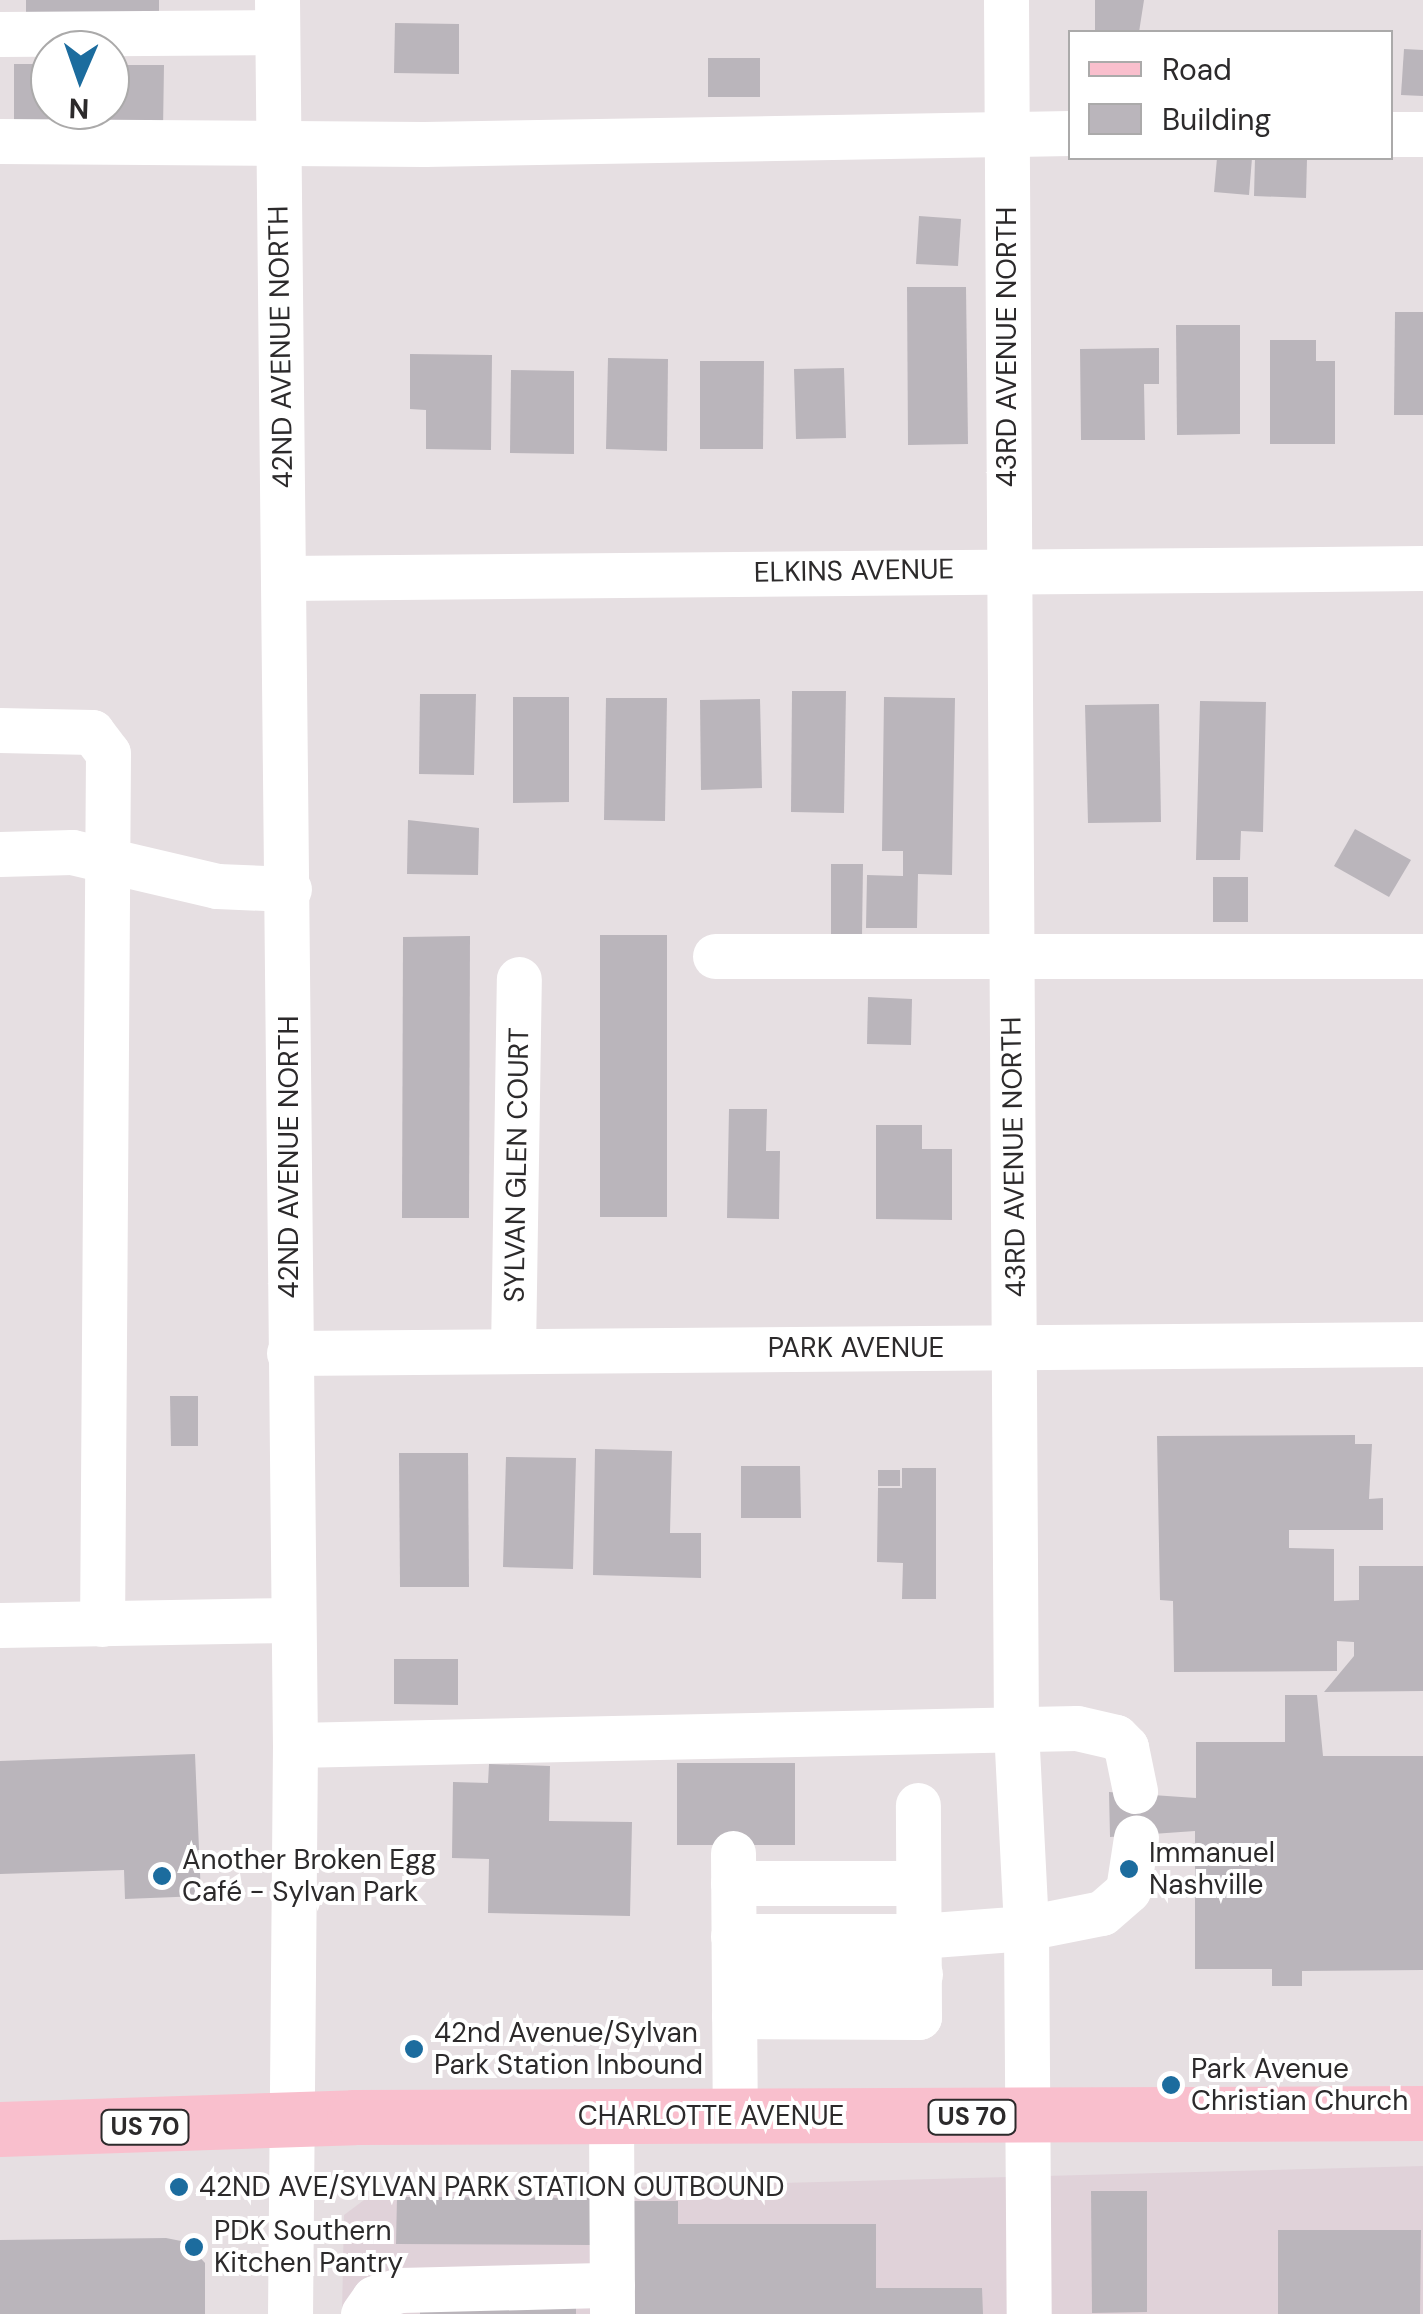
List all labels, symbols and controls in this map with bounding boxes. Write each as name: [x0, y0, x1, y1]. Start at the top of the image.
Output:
north arrow: [30, 30, 130, 130]
legend: [1068, 30, 1393, 160]
text: Road: [1162, 50, 1232, 89]
text: N: [68, 90, 90, 127]
text: Building: [1162, 100, 1271, 139]
street label: 42ND AVENUE NORTH: [262, 205, 300, 489]
street label: 43RD AVENUE NORTH: [990, 207, 1024, 487]
street label: ELKINS AVENUE: [753, 552, 955, 590]
street label: 42ND AVENUE NORTH: [272, 1016, 306, 1298]
street label: 43RD AVENUE NORTH: [995, 1016, 1033, 1298]
street label: SYLVAN GLEN COURT: [498, 1027, 536, 1303]
street label: PARK AVENUE: [768, 1331, 944, 1365]
place label: Immanuel Nashville: [1149, 1836, 1275, 1902]
place label: Another Broken Egg Café - Sylvan Park: [182, 1843, 436, 1909]
marker: Immanuel Nashville: [1118, 1858, 1140, 1880]
marker: Another Broken Egg Café - Sylvan Park: [151, 1865, 173, 1887]
place label: 42nd Avenue/Sylvan Park Station Inbound: [434, 2016, 703, 2082]
marker: 42nd Avenue/Sylvan Park Station Inbound: [403, 2038, 425, 2060]
place label: Park Avenue Christian Church: [1191, 2052, 1408, 2118]
marker: Park Avenue Christian Church: [1160, 2074, 1182, 2096]
road number: US 70: [927, 2097, 1017, 2137]
street label: CHARLOTTE AVENUE: [578, 2099, 844, 2133]
road number: US 70: [100, 2107, 190, 2147]
place label: 42ND AVE/SYLVAN PARK STATION OUTBOUND: [199, 2170, 784, 2204]
marker: 42ND AVE/SYLVAN PARK STATION OUTBOUND: [168, 2176, 190, 2198]
place label: PDK Southern Kitchen Pantry: [214, 2214, 403, 2280]
marker: PDK Southern Kitchen Pantry: [183, 2236, 205, 2258]

